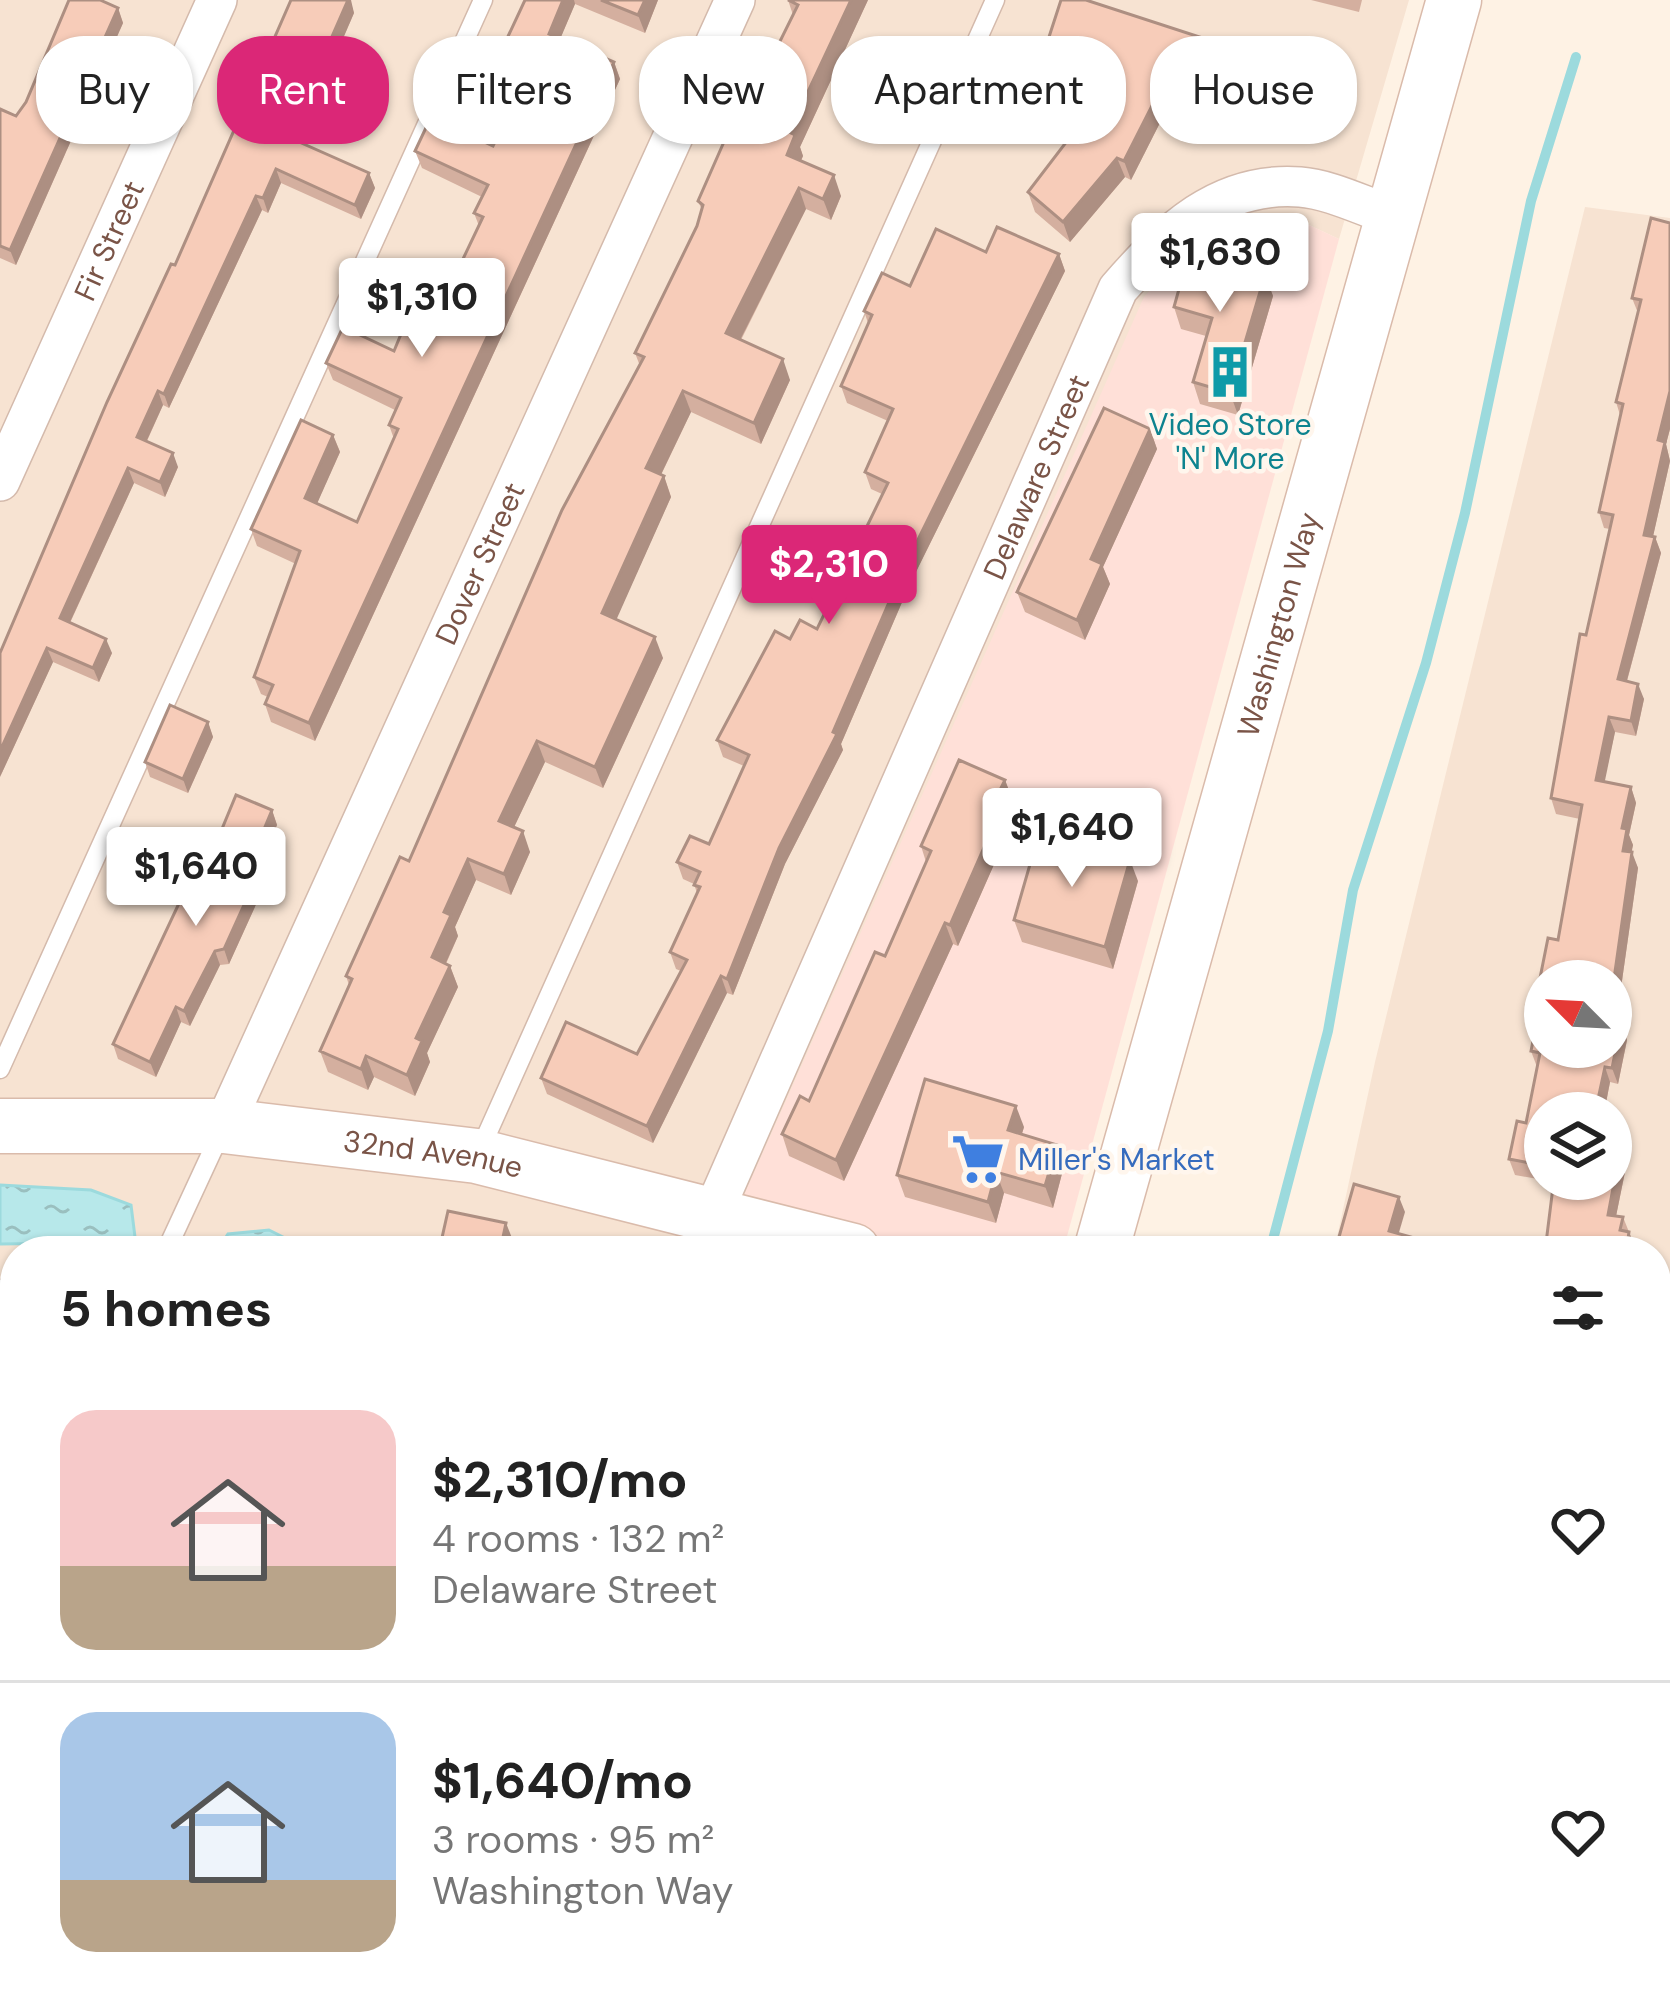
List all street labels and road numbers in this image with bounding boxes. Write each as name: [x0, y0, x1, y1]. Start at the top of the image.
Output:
street label: Fir Street: [65, 174, 153, 306]
street label: Delaware Street: [974, 368, 1098, 585]
street label: Dover Street: [426, 476, 533, 650]
street label: Washington Way: [1228, 507, 1328, 741]
street label: 32nd Avenue: [341, 1121, 527, 1186]

